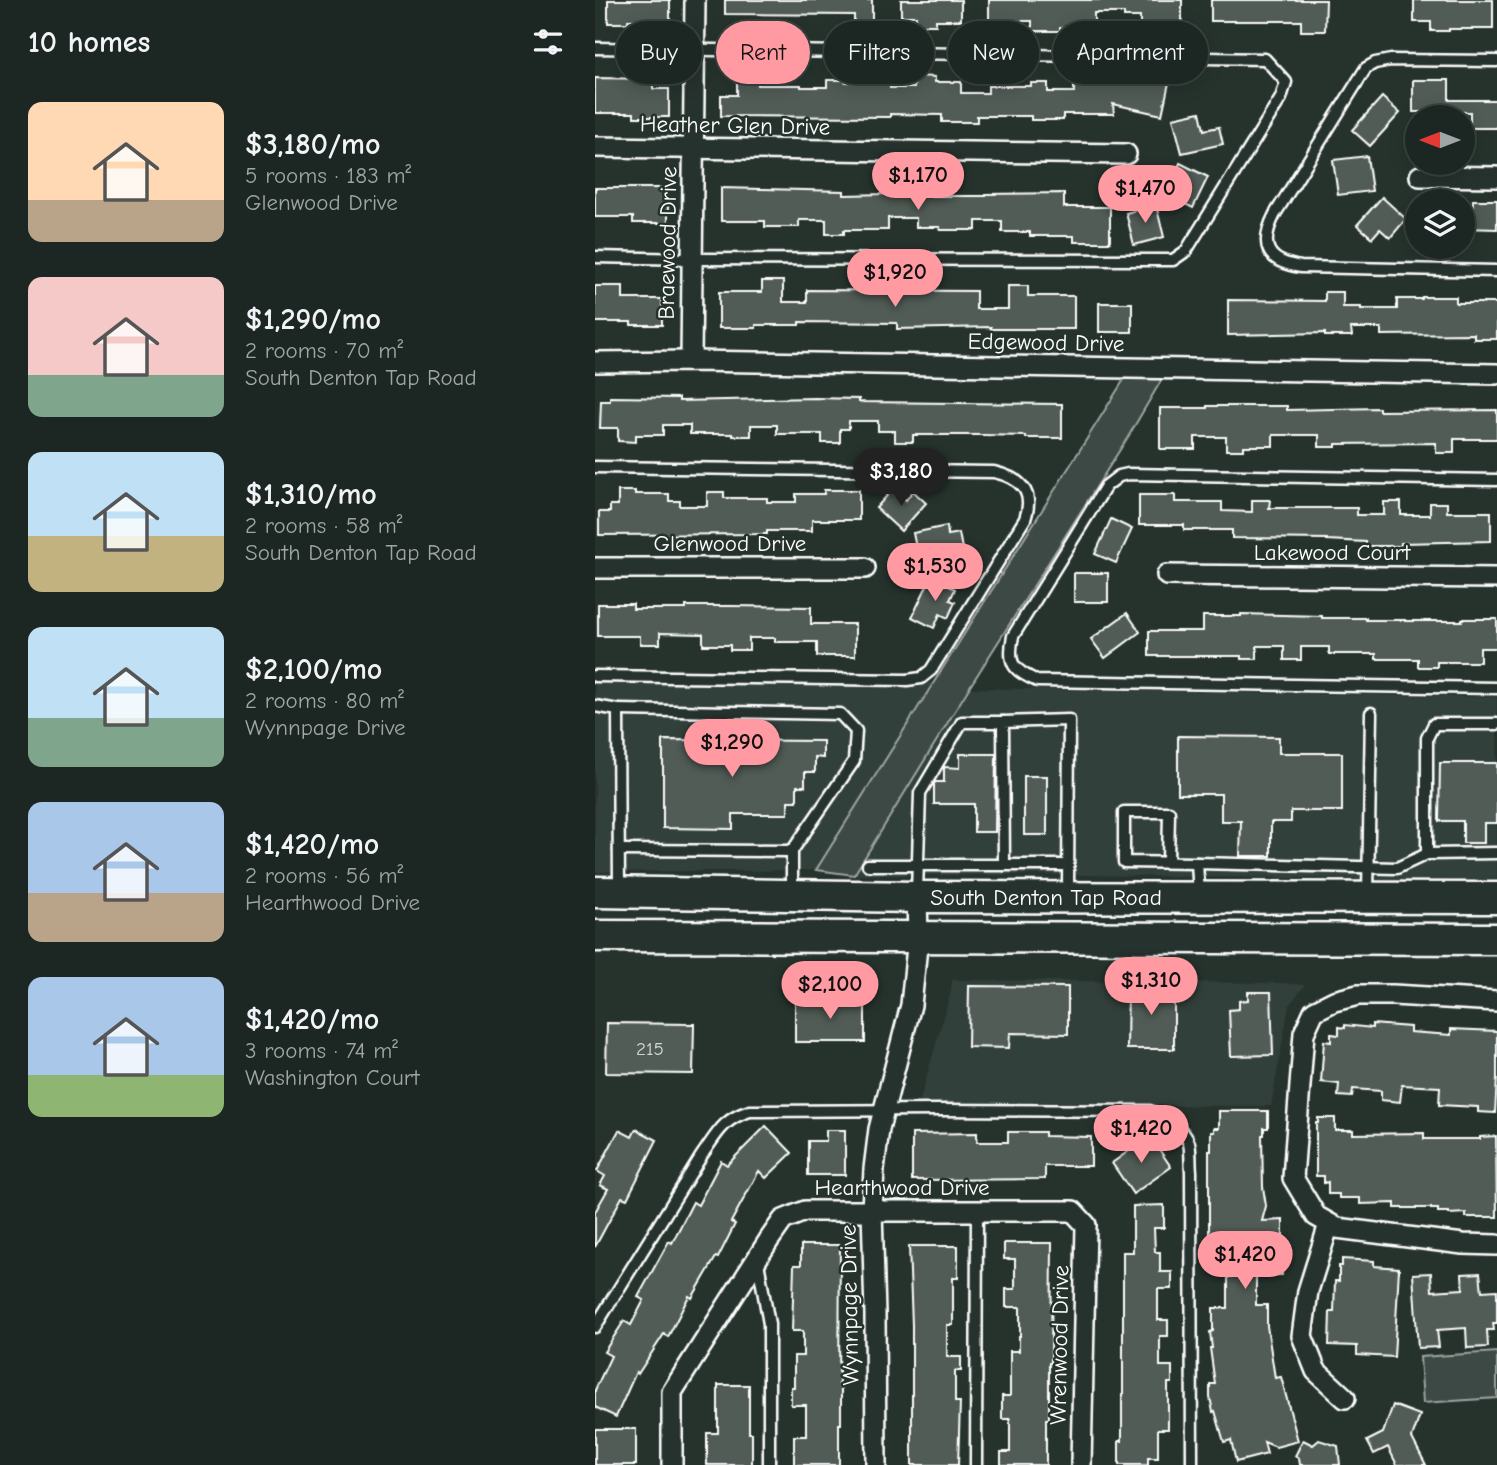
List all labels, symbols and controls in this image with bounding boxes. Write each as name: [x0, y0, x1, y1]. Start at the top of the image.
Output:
chip: Buy: [616, 21, 702, 84]
chip: Rent: [716, 21, 810, 84]
chip: Filters: [824, 21, 934, 84]
chip: New: [948, 21, 1039, 84]
chip: Apartment: [1053, 21, 1208, 84]
icon: filters: [529, 23, 567, 61]
text: 10 homes: [28, 25, 150, 60]
north arrow: [1405, 105, 1475, 175]
map controls: [1405, 105, 1475, 259]
street label: Heather Glen Drive: [640, 110, 830, 141]
text: $3,180/mo: [245, 127, 380, 162]
icon: home: [84, 130, 168, 214]
pin: $1,170: [861, 152, 975, 212]
text: $1,170: [888, 161, 948, 188]
text: 5 rooms · 183 m²: [245, 162, 411, 189]
street label: Braewood Drive: [653, 166, 682, 320]
pin: $1,470: [1088, 166, 1202, 225]
text: $1,470: [1114, 174, 1176, 201]
text: Glenwood Drive: [245, 189, 398, 216]
button: layers: [1405, 189, 1475, 259]
pin: $1,920: [838, 250, 952, 309]
text: $1,920: [863, 258, 927, 285]
text: $1,290/mo: [245, 302, 381, 337]
icon: home: [84, 305, 168, 389]
street label: Edgewood Drive: [967, 328, 1125, 357]
text: 2 rooms · 70 m²: [245, 337, 403, 364]
text: South Denton Tap Road: [245, 364, 477, 391]
pin: $3,180: [844, 448, 958, 508]
text: $3,180: [869, 457, 933, 484]
text: $1,310/mo: [245, 477, 377, 512]
icon: home: [84, 480, 168, 564]
text: 2 rooms · 58 m²: [245, 512, 403, 539]
street label: Glenwood Drive: [654, 530, 806, 557]
text: South Denton Tap Road: [245, 539, 477, 566]
street label: Lakewood Court: [1254, 539, 1412, 566]
pin: $1,530: [878, 544, 992, 603]
text: $1,530: [903, 552, 967, 579]
text: $2,100/mo: [245, 652, 382, 687]
icon: home: [84, 655, 168, 739]
text: 2 rooms · 80 m²: [245, 687, 404, 714]
text: Wynnpage Drive: [245, 714, 406, 741]
pin: $1,290: [675, 720, 789, 779]
text: $1,290: [700, 728, 764, 755]
text: $1,420/mo: [245, 827, 379, 862]
icon: home: [84, 830, 168, 914]
text: 2 rooms · 56 m²: [245, 862, 403, 889]
street label: South Denton Tap Road: [930, 884, 1162, 911]
text: Hearthwood Drive: [245, 889, 420, 916]
pin: $1,310: [1094, 958, 1208, 1017]
pin: $2,100: [773, 962, 887, 1021]
text: $1,310: [1121, 966, 1181, 993]
text: $2,100: [797, 970, 863, 997]
text: $1,420/mo: [245, 1002, 379, 1037]
icon: home: [84, 1005, 168, 1089]
text: 3 rooms · 74 m²: [245, 1037, 398, 1064]
house number: 215: [636, 1038, 664, 1060]
text: Washington Court: [245, 1064, 420, 1091]
pin: $1,420: [1084, 1106, 1198, 1165]
text: $1,420: [1110, 1114, 1172, 1141]
street label: Hearthwood Drive: [814, 1174, 990, 1201]
street label: Wynnpage Drive: [835, 1224, 864, 1386]
pin: $1,420: [1188, 1232, 1302, 1291]
text: $1,420: [1214, 1240, 1276, 1267]
street label: Wrenwood Drive: [1045, 1265, 1074, 1425]

